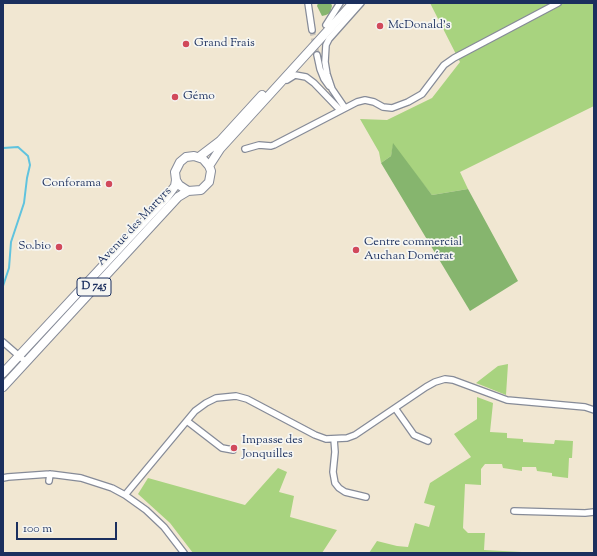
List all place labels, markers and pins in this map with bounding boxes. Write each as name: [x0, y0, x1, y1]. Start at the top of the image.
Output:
place label: McDonald's: [388, 19, 450, 33]
marker: McDonald's: [375, 21, 385, 31]
place label: Grand Frais: [194, 37, 255, 51]
marker: Grand Frais: [181, 39, 191, 49]
place label: Gémo: [183, 90, 215, 104]
marker: Gémo: [170, 92, 180, 102]
place label: Conforama: [42, 177, 101, 191]
marker: Conforama: [104, 179, 114, 189]
place label: Centre commercial Auchan Domérat: [364, 236, 462, 264]
place label: So.bio: [18, 240, 51, 254]
marker: So.bio: [54, 242, 64, 252]
marker: Centre commercial Auchan Domérat: [351, 245, 361, 255]
place label: Impasse des Jonquilles: [242, 434, 302, 462]
marker: Impasse des Jonquilles: [229, 443, 239, 453]

